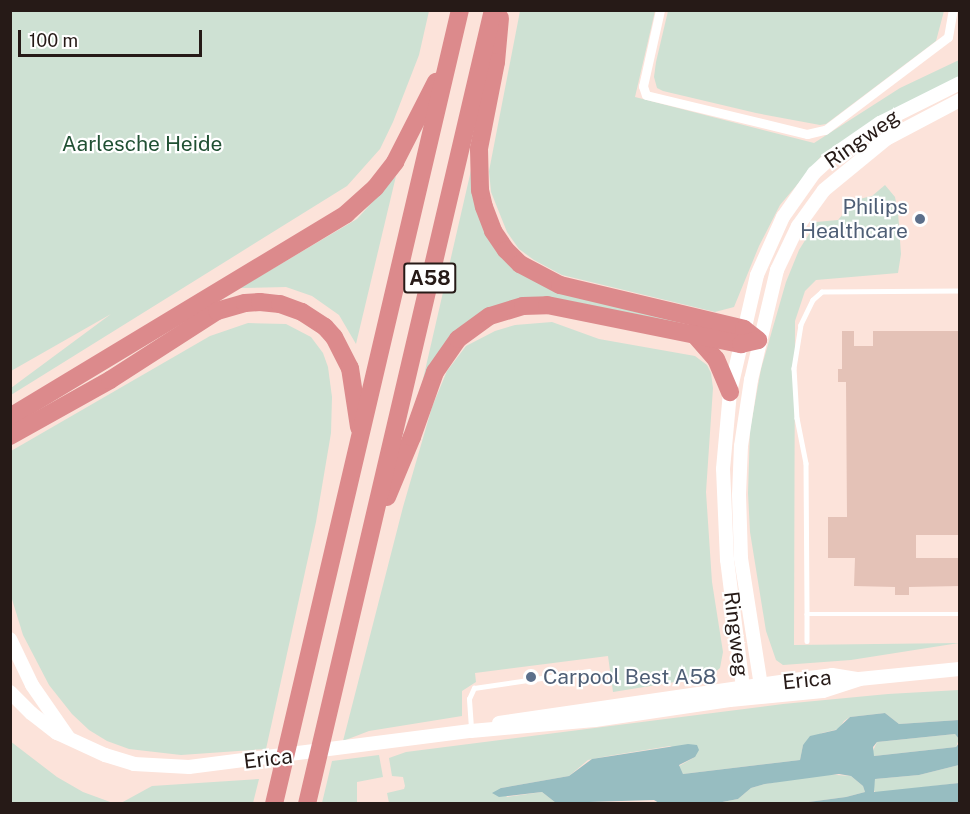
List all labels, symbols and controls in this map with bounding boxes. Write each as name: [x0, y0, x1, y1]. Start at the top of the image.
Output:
scale bar: [21, 18, 206, 56]
text: 100 m: [29, 30, 78, 51]
street label: Ringweg: [820, 104, 904, 174]
park label: Aarlesche Heide: [62, 131, 222, 157]
place label: Philips Healthcare: [800, 194, 908, 244]
marker: Philips Healthcare: [913, 212, 927, 226]
road number: A58: [403, 261, 457, 295]
street label: Ringweg: [718, 590, 754, 678]
place label: Carpool Best A58: [543, 664, 716, 690]
street label: Erica: [781, 665, 833, 695]
marker: Carpool Best A58: [524, 670, 538, 684]
street label: Erica: [242, 744, 294, 774]

